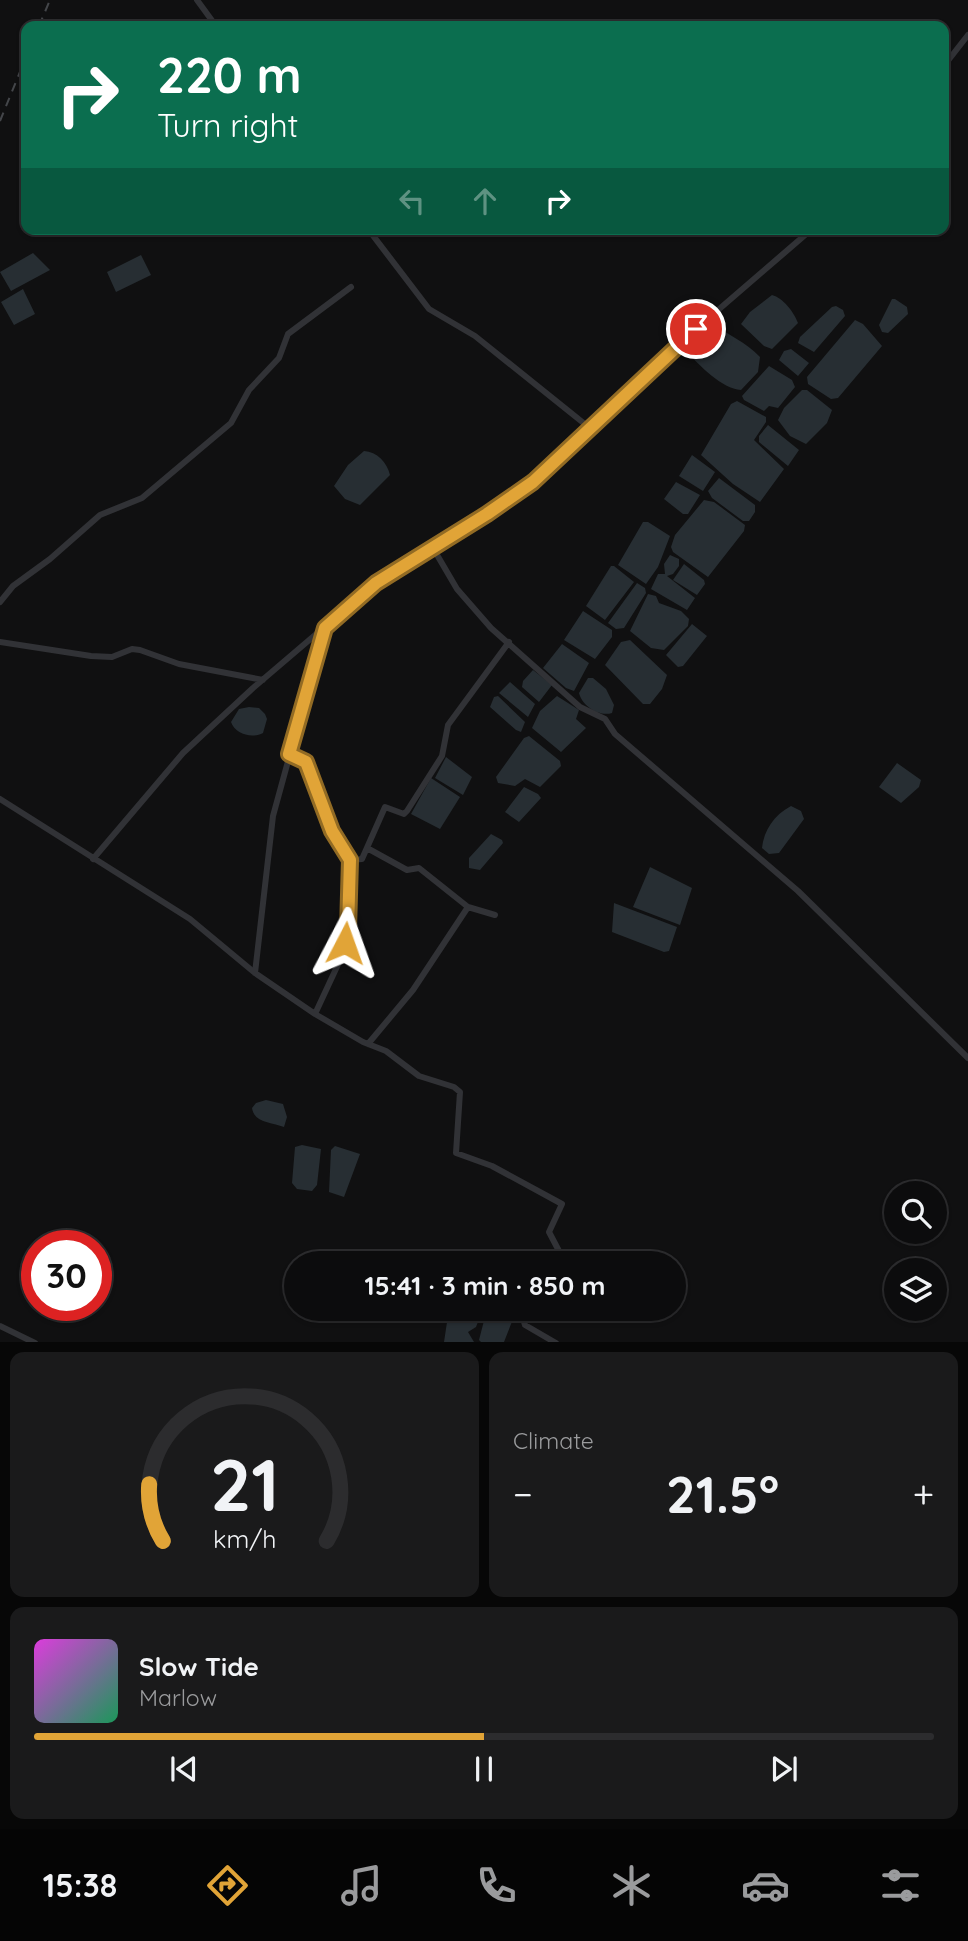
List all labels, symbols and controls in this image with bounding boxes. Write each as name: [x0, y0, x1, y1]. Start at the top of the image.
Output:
text: 220 m: [157, 44, 302, 105]
icon: right: [42, 49, 133, 140]
text: Turn right: [157, 105, 298, 145]
icon: left: [393, 182, 431, 220]
icon: ahead: [466, 182, 504, 220]
icon: right: [539, 182, 577, 220]
pin: [666, 299, 726, 359]
icon: arrive: [677, 310, 715, 348]
position arrow: [308, 906, 382, 980]
map controls: [884, 1181, 947, 1321]
button: search: [884, 1181, 947, 1244]
speed limit sign: 30: [21, 1230, 112, 1321]
button: layers: [884, 1258, 947, 1321]
text: 15:41 · 3 min · 850 m: [365, 1269, 605, 1302]
text: Climate: [513, 1426, 594, 1455]
text: 21: [210, 1438, 279, 1529]
text: 21.5°: [666, 1461, 779, 1526]
text: −: [513, 1470, 533, 1518]
text: +: [913, 1470, 934, 1518]
text: km/h: [213, 1522, 276, 1553]
text: Slow Tide: [139, 1650, 259, 1683]
text: Marlow: [139, 1683, 217, 1712]
icon: previous: [165, 1750, 203, 1788]
icon: pause: [465, 1750, 503, 1788]
icon: next: [765, 1750, 803, 1788]
icon: directions: [203, 1861, 252, 1910]
icon: music: [337, 1861, 386, 1910]
icon: phone: [472, 1861, 521, 1910]
icon: climate: [607, 1861, 656, 1910]
icon: car: [741, 1861, 790, 1910]
icon: filters: [876, 1861, 925, 1910]
text: 15:38: [43, 1865, 117, 1905]

